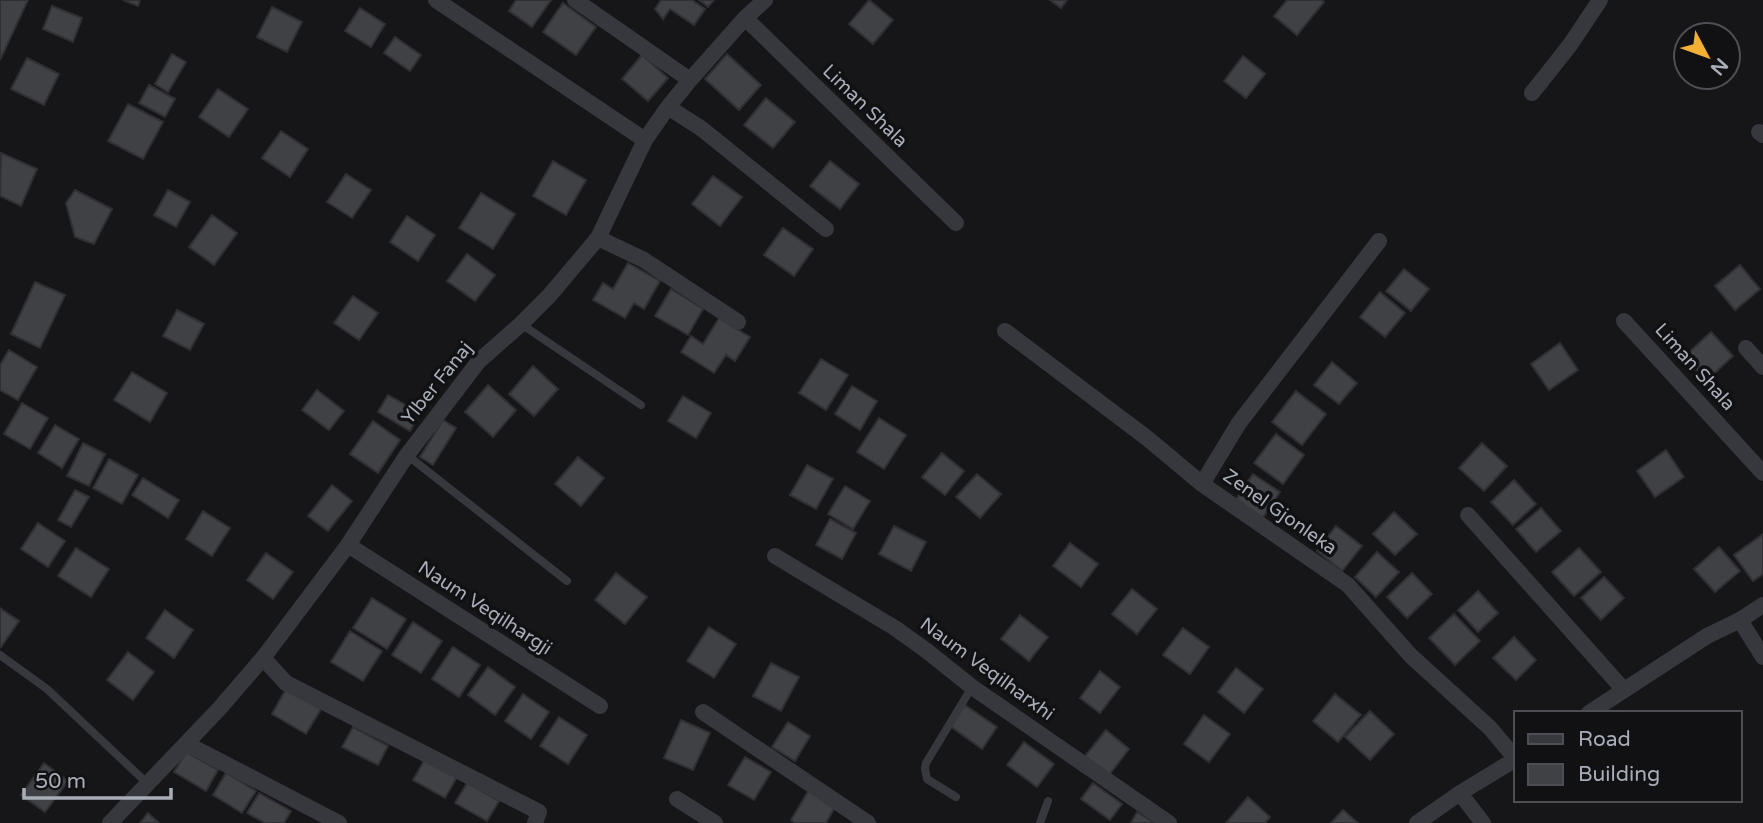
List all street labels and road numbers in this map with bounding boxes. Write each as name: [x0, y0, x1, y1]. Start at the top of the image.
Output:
street label: Liman Shala: [818, 60, 912, 152]
street label: Liman Shala: [1650, 319, 1740, 415]
street label: Ylber Fanaj: [397, 337, 477, 429]
street label: Zenel Gjonleka: [1219, 465, 1341, 559]
street label: Naum Veqilhargji: [414, 557, 556, 659]
street label: Naum Veqilharxhi: [916, 613, 1058, 725]

